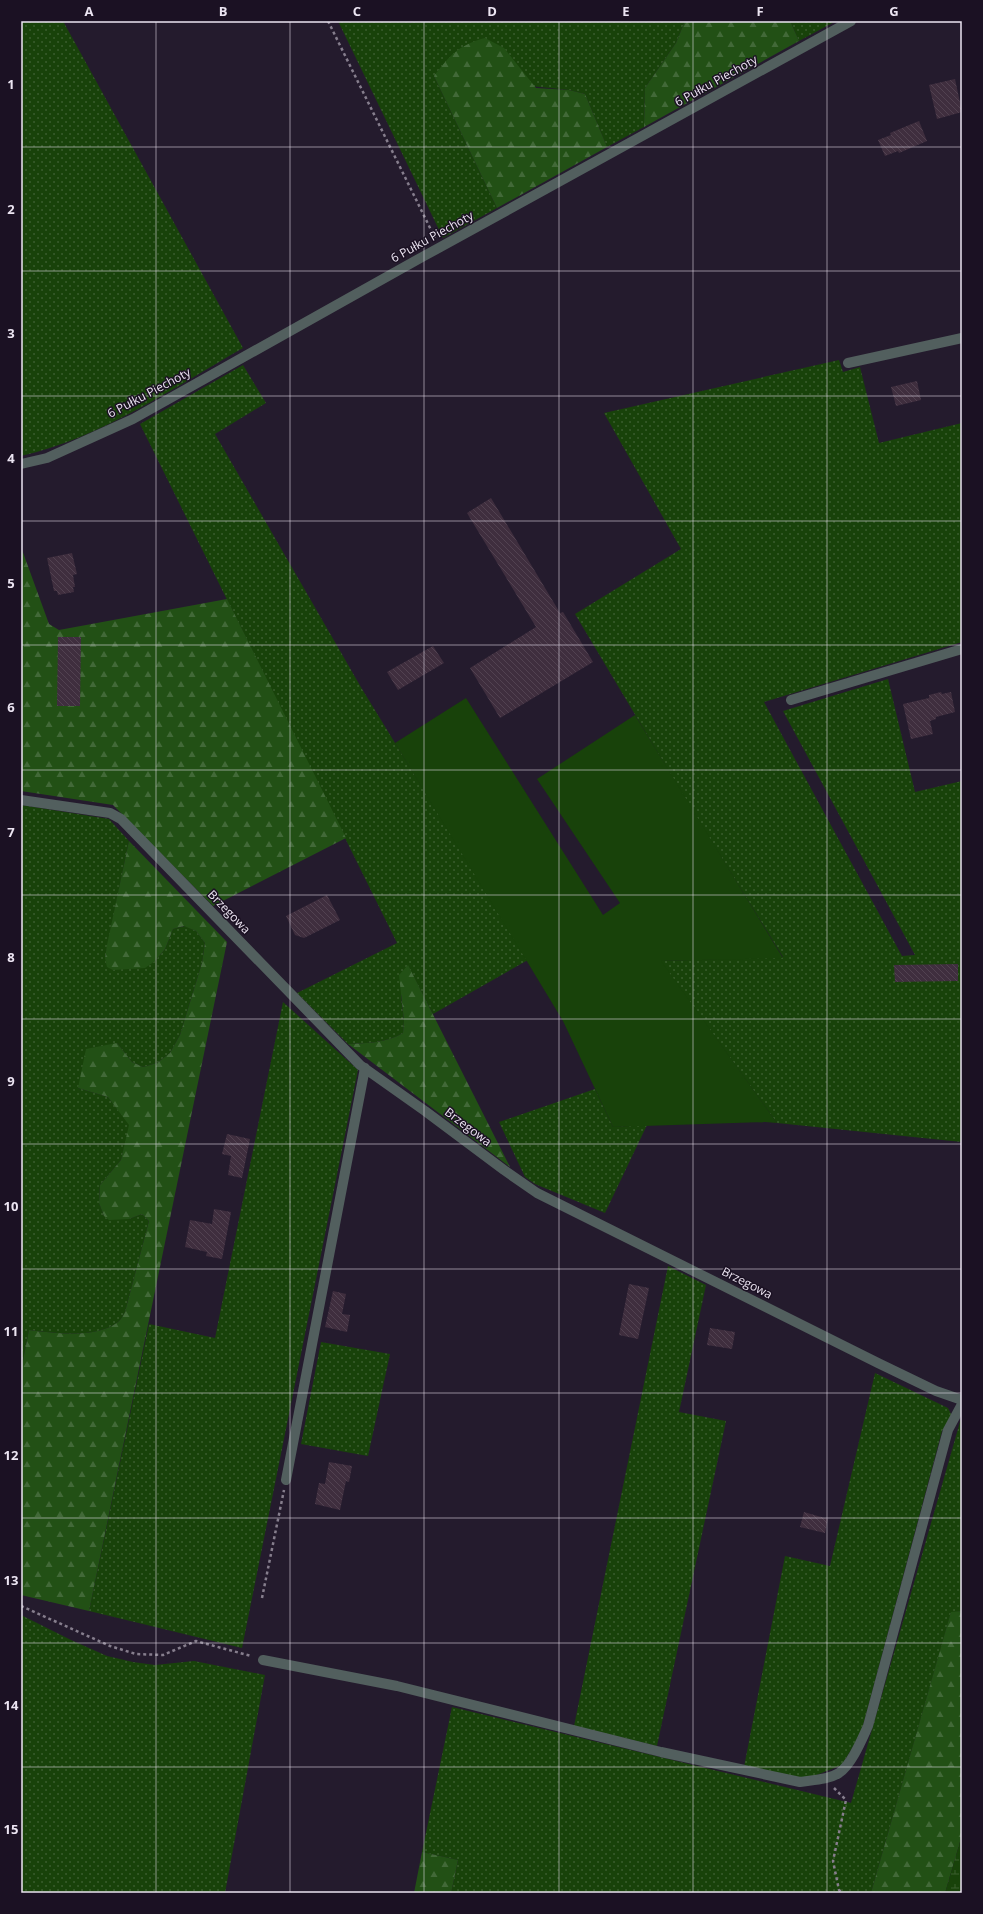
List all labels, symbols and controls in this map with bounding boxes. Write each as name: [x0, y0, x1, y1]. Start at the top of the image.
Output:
text: A: [85, 2, 94, 20]
text: B: [219, 2, 228, 20]
text: C: [353, 2, 361, 20]
text: D: [487, 2, 497, 20]
text: E: [622, 2, 630, 20]
text: F: [756, 2, 764, 20]
text: G: [889, 2, 899, 20]
street label: 6 Pułku Piechoty: [671, 50, 761, 110]
text: 1: [7, 75, 15, 93]
text: 2: [7, 200, 15, 218]
street label: 6 Pułku Piechoty: [387, 206, 477, 266]
text: 3: [7, 324, 15, 342]
street label: 6 Pułku Piechoty: [104, 363, 194, 422]
text: 4: [7, 449, 15, 467]
text: 5: [7, 574, 15, 592]
text: 6: [7, 698, 15, 716]
text: 7: [7, 823, 15, 841]
street label: Brzegowa: [204, 886, 254, 937]
text: 8: [7, 948, 15, 966]
text: 9: [7, 1072, 15, 1090]
street label: Brzegowa: [441, 1103, 495, 1150]
text: 10: [4, 1197, 18, 1215]
street label: Brzegowa: [719, 1263, 775, 1303]
text: 11: [4, 1322, 18, 1340]
text: 12: [4, 1446, 19, 1464]
text: 13: [4, 1571, 18, 1589]
text: 14: [4, 1696, 19, 1714]
text: 15: [4, 1820, 18, 1838]

